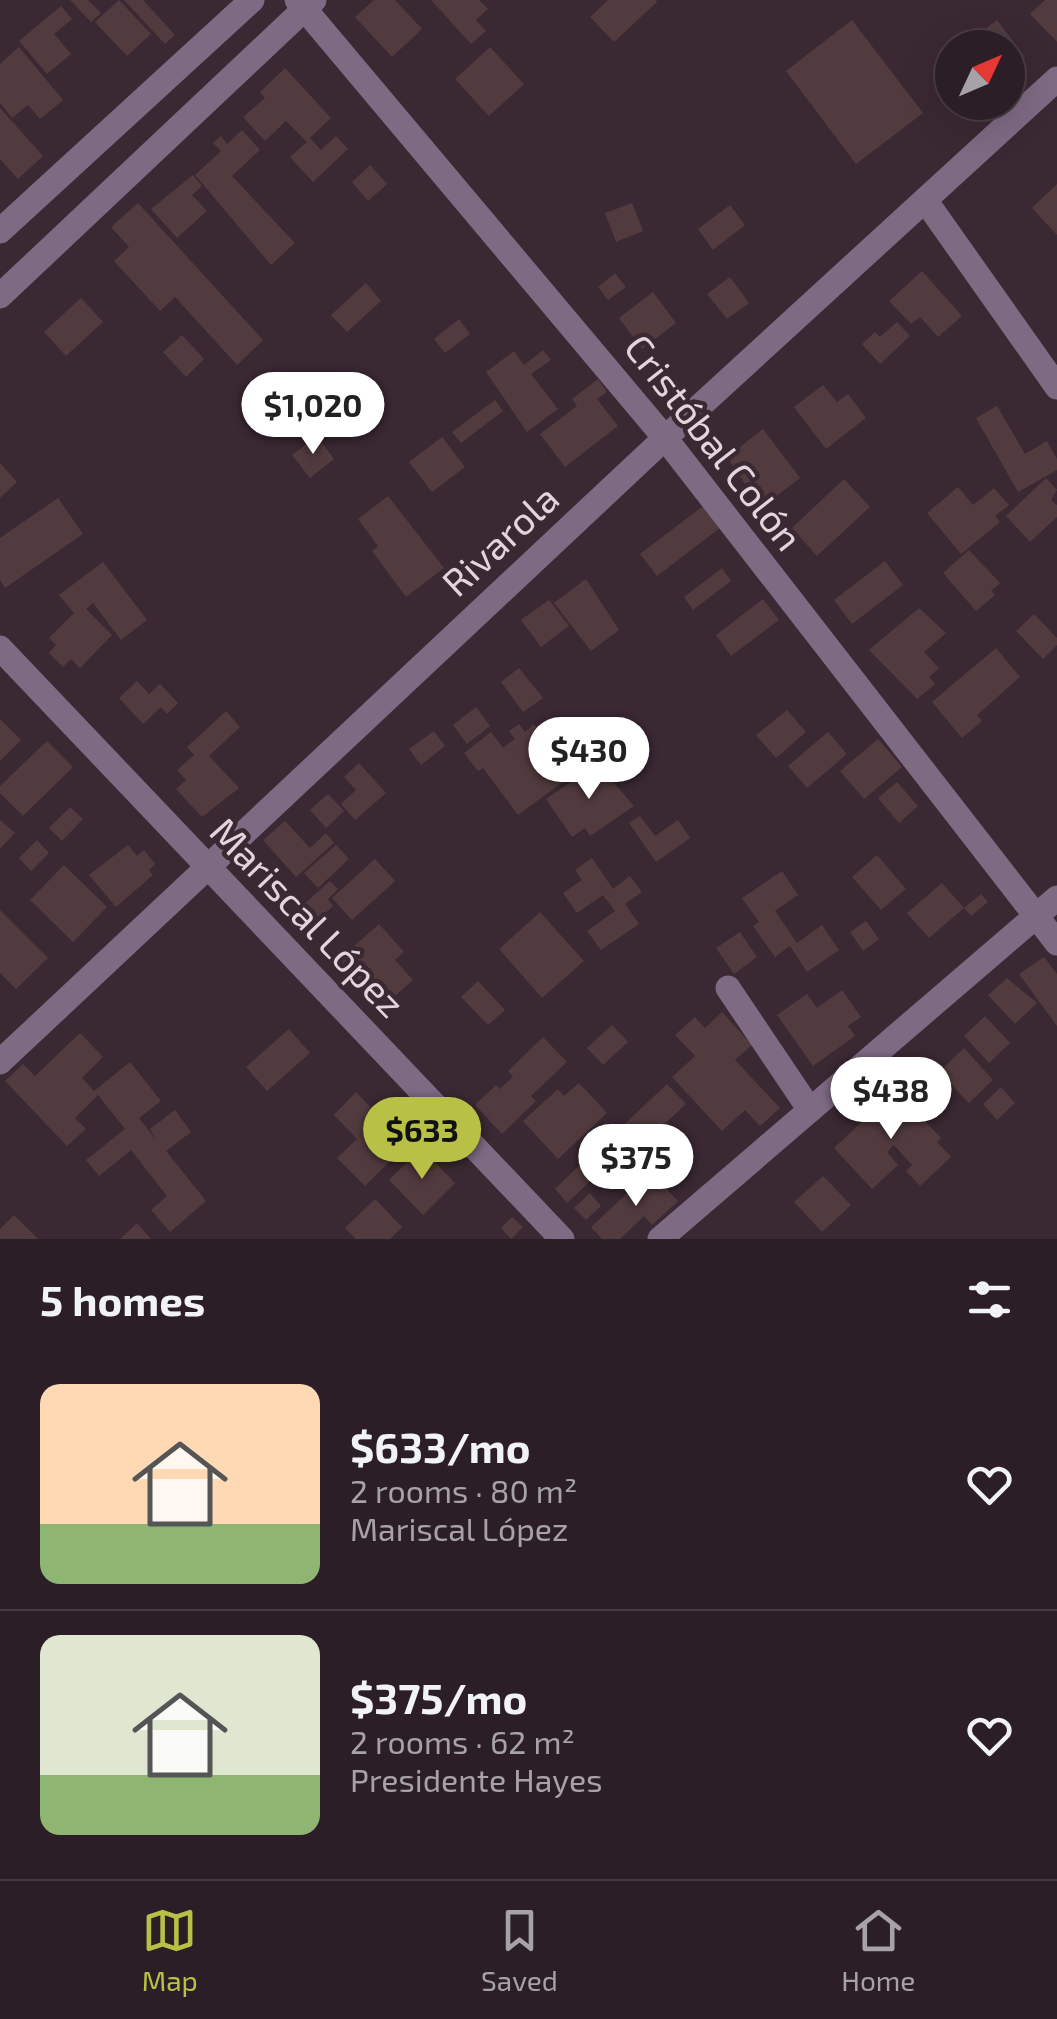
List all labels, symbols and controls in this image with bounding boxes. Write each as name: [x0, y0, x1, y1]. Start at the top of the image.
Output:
north arrow: [935, 30, 1025, 120]
map controls: [935, 30, 1025, 120]
street label: Cristóbal Colón: [616, 325, 813, 559]
pin: $1,020: [232, 372, 394, 457]
text: $1,020: [263, 385, 363, 423]
street label: Rivarola: [432, 474, 567, 605]
pin: $430: [530, 717, 648, 802]
text: $430: [550, 730, 628, 768]
street label: Mariscal López: [202, 807, 415, 1026]
pin: $438: [832, 1057, 950, 1142]
text: $438: [852, 1070, 930, 1108]
pin: $633: [363, 1097, 481, 1182]
text: $633: [385, 1110, 459, 1148]
pin: $375: [577, 1124, 695, 1209]
text: $375: [600, 1137, 672, 1175]
icon: filters: [962, 1272, 1017, 1327]
text: 5 homes: [40, 1274, 205, 1324]
text: $633/mo: [350, 1421, 530, 1471]
icon: home: [120, 1424, 240, 1544]
icon: heart: [962, 1457, 1017, 1512]
text: 2 rooms · 80 m²: [350, 1471, 577, 1509]
text: Mariscal López: [350, 1509, 568, 1547]
text: $375/mo: [350, 1672, 527, 1722]
icon: home: [120, 1675, 240, 1795]
icon: heart: [962, 1708, 1017, 1763]
text: 2 rooms · 62 m²: [350, 1722, 575, 1760]
text: Presidente Hayes: [350, 1760, 602, 1798]
tab: Map: [142, 1903, 198, 1997]
tab: Saved: [481, 1903, 558, 1997]
tab: Home: [841, 1903, 915, 1997]

